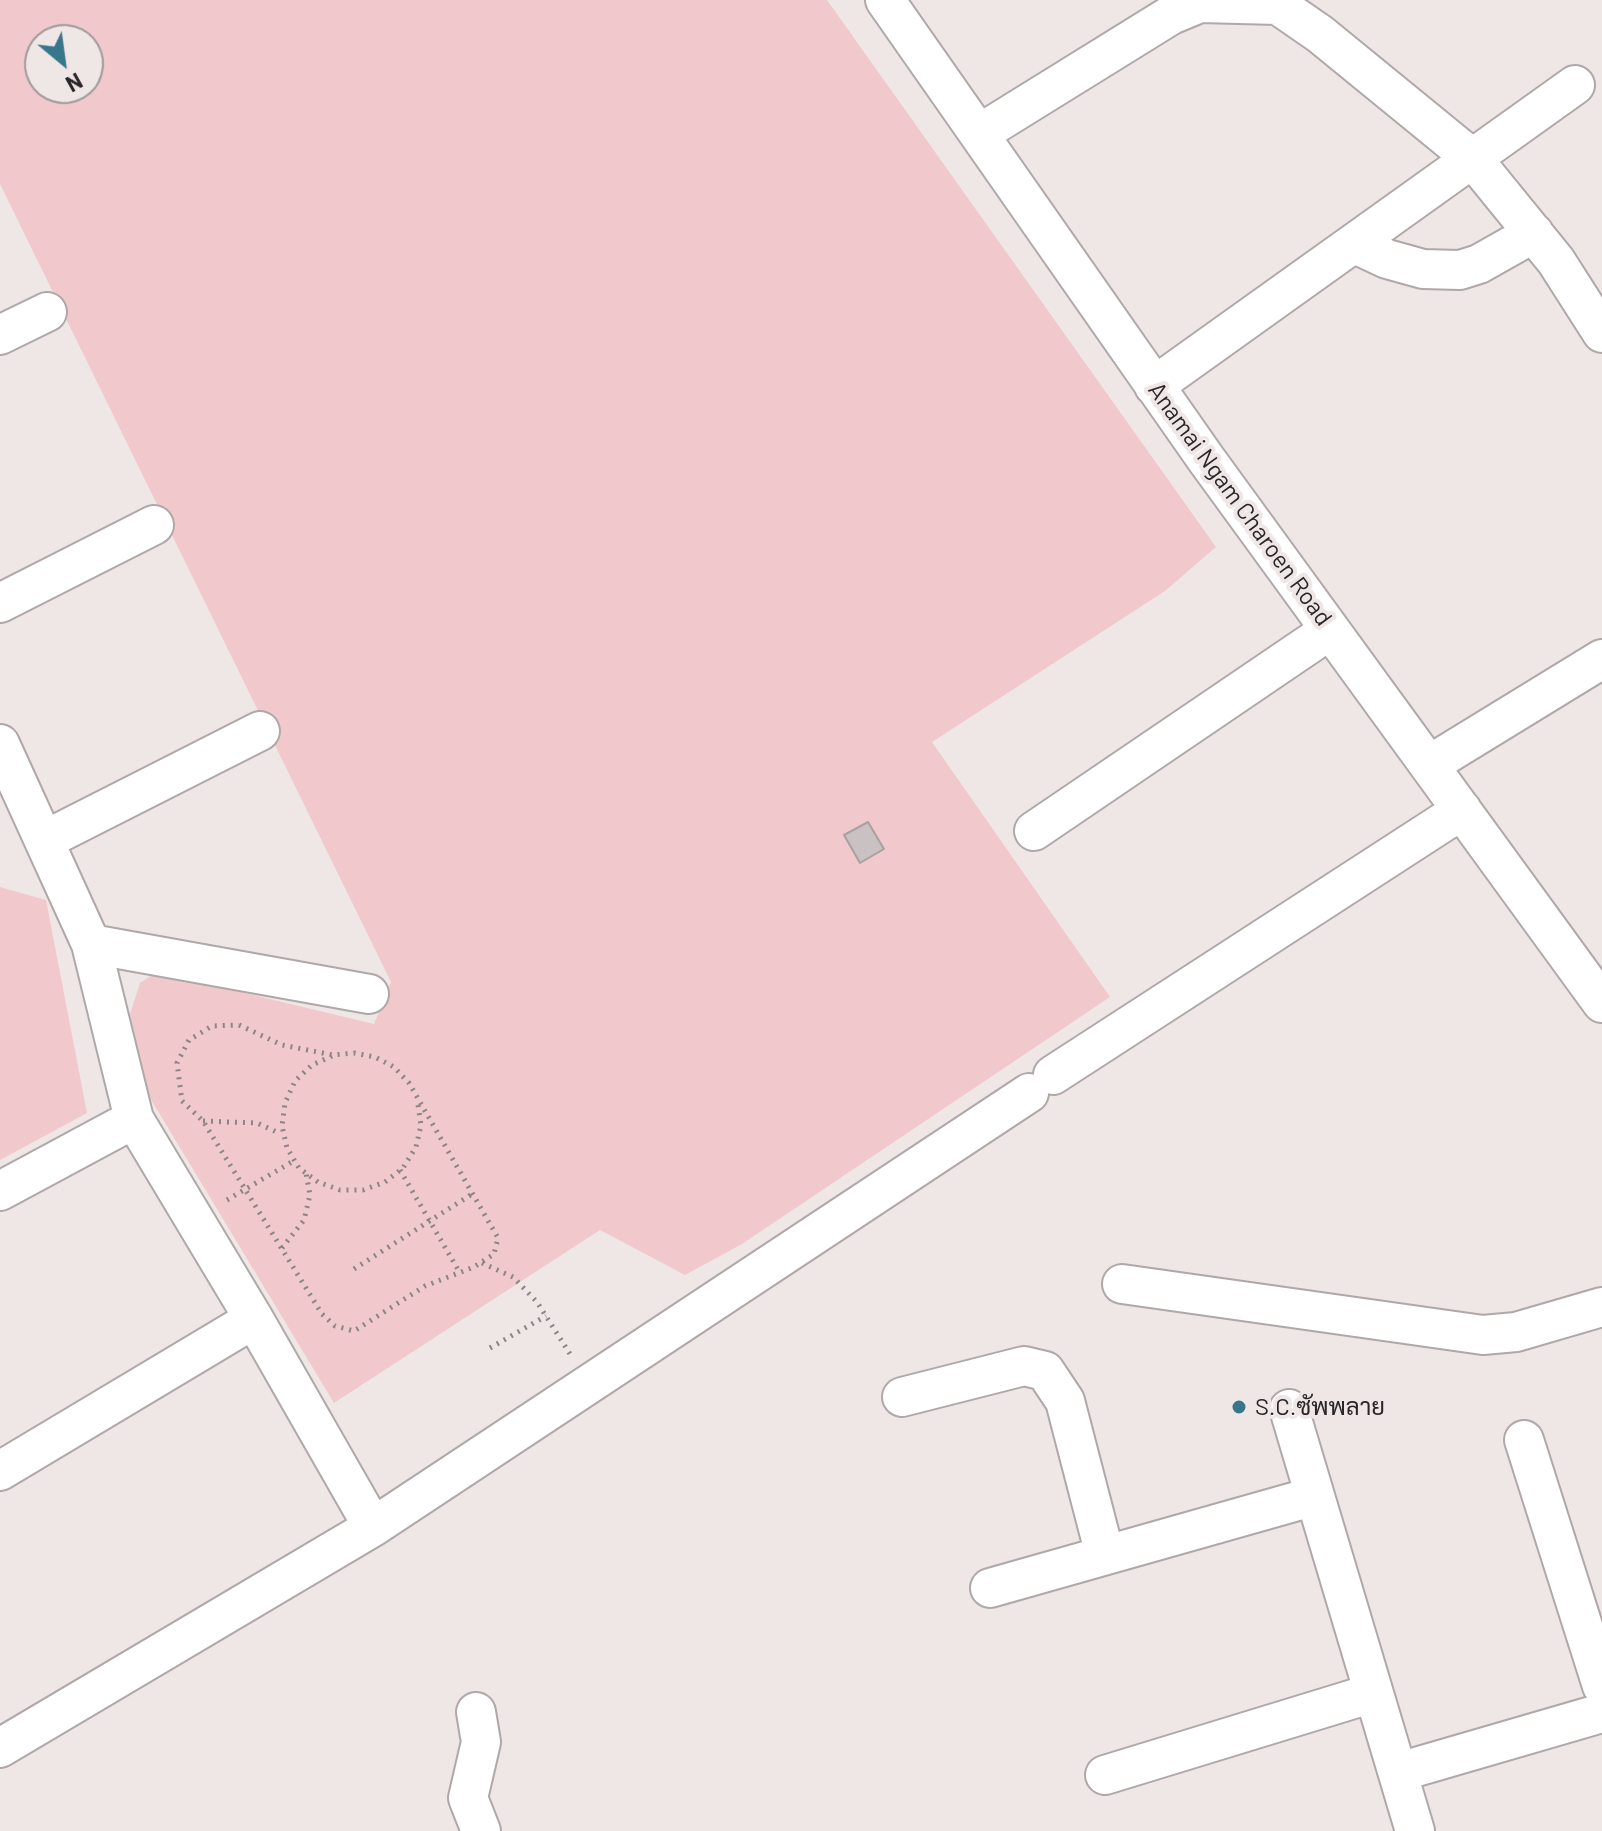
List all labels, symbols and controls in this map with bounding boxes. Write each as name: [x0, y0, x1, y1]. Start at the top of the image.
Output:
north arrow: [24, 24, 104, 104]
text: N: [62, 68, 87, 98]
street label: Anamai Ngam Charoen Road: [1142, 377, 1338, 631]
place label: S.C.ซัพพลาย: [1255, 1393, 1385, 1421]
marker: S.C.ซัพพลาย: [1230, 1398, 1248, 1416]

